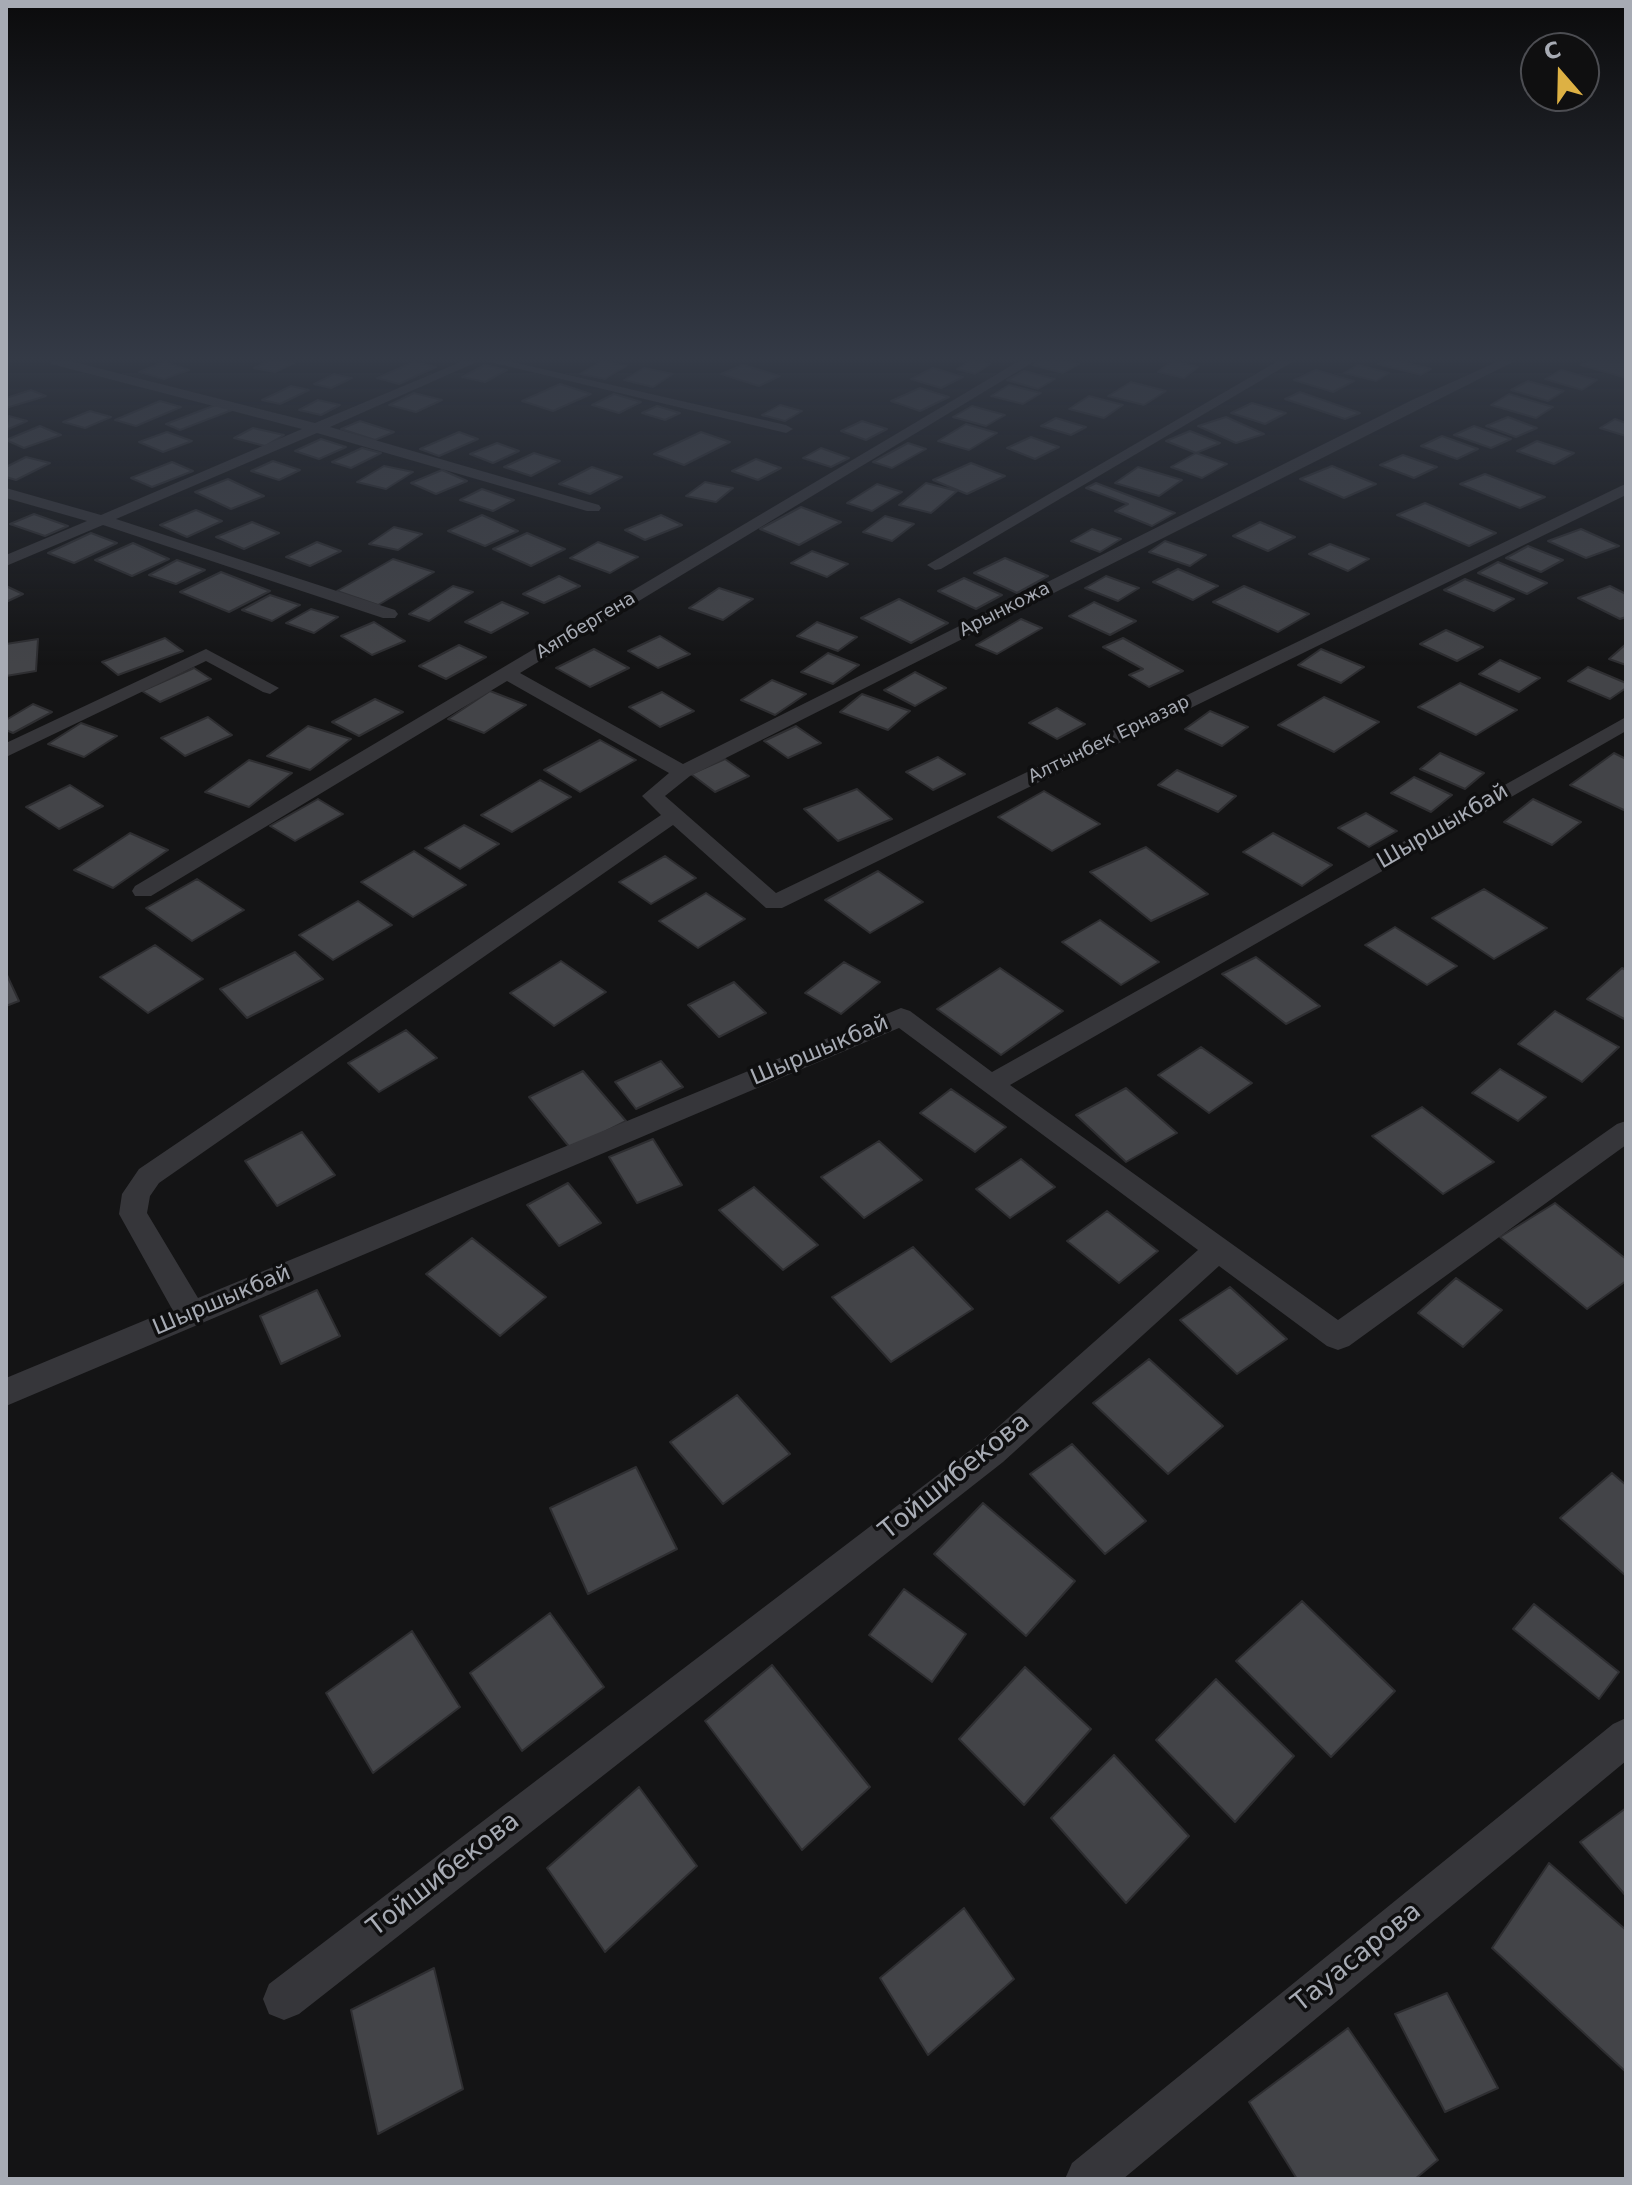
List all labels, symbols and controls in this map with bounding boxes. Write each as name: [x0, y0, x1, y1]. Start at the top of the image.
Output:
north arrow: [1520, 32, 1600, 112]
text: С: [1540, 36, 1564, 65]
street label: Арынкожа: [956, 578, 1054, 642]
street label: Аяпбергена: [533, 588, 639, 664]
street label: Алтынбек Ерназар: [1025, 692, 1193, 788]
street label: Шыршыкбай: [1373, 779, 1513, 875]
street label: Шыршыкбай: [747, 1010, 893, 1092]
street label: Шыршыкбай: [149, 1260, 295, 1342]
street label: Тойшибекова: [874, 1407, 1036, 1547]
street label: Тойшибекова: [362, 1806, 526, 1944]
street label: Тауасарова: [1286, 1896, 1428, 2020]

